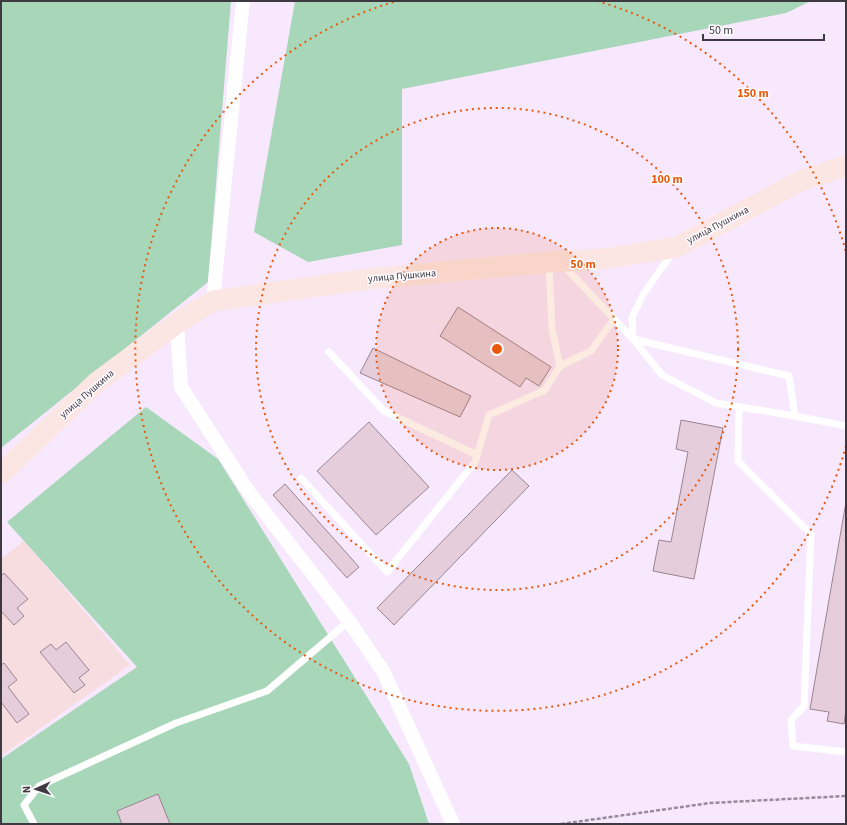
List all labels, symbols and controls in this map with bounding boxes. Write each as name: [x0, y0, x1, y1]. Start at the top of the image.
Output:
scale bar: [703, 16, 824, 42]
text: 50 m: [709, 22, 733, 39]
text: 150 m: [737, 85, 769, 102]
text: 100 m: [651, 171, 683, 188]
street label: улица Пушкина: [685, 203, 751, 247]
text: 50 m: [570, 256, 596, 273]
street label: улица Пушкина: [367, 266, 437, 286]
centre of rings: [490, 342, 504, 356]
street label: улица Пушкина: [57, 366, 117, 422]
north arrow: [16, 769, 56, 809]
text: N: [19, 785, 34, 794]

